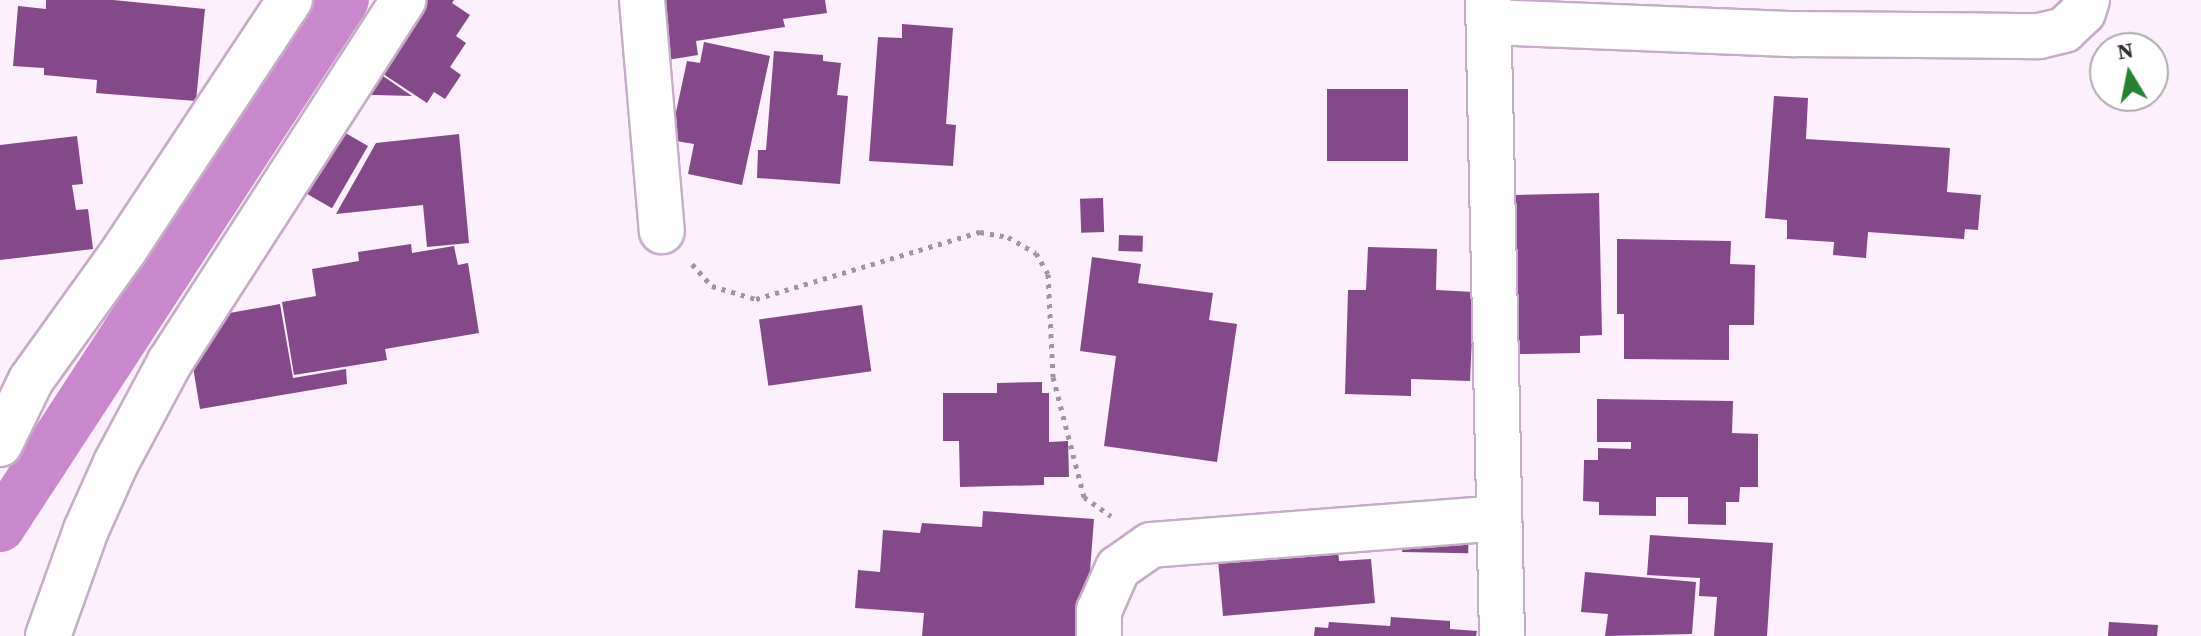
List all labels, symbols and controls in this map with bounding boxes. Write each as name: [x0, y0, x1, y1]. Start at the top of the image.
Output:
north arrow: [2089, 32, 2169, 112]
text: N: [2115, 34, 2136, 66]

